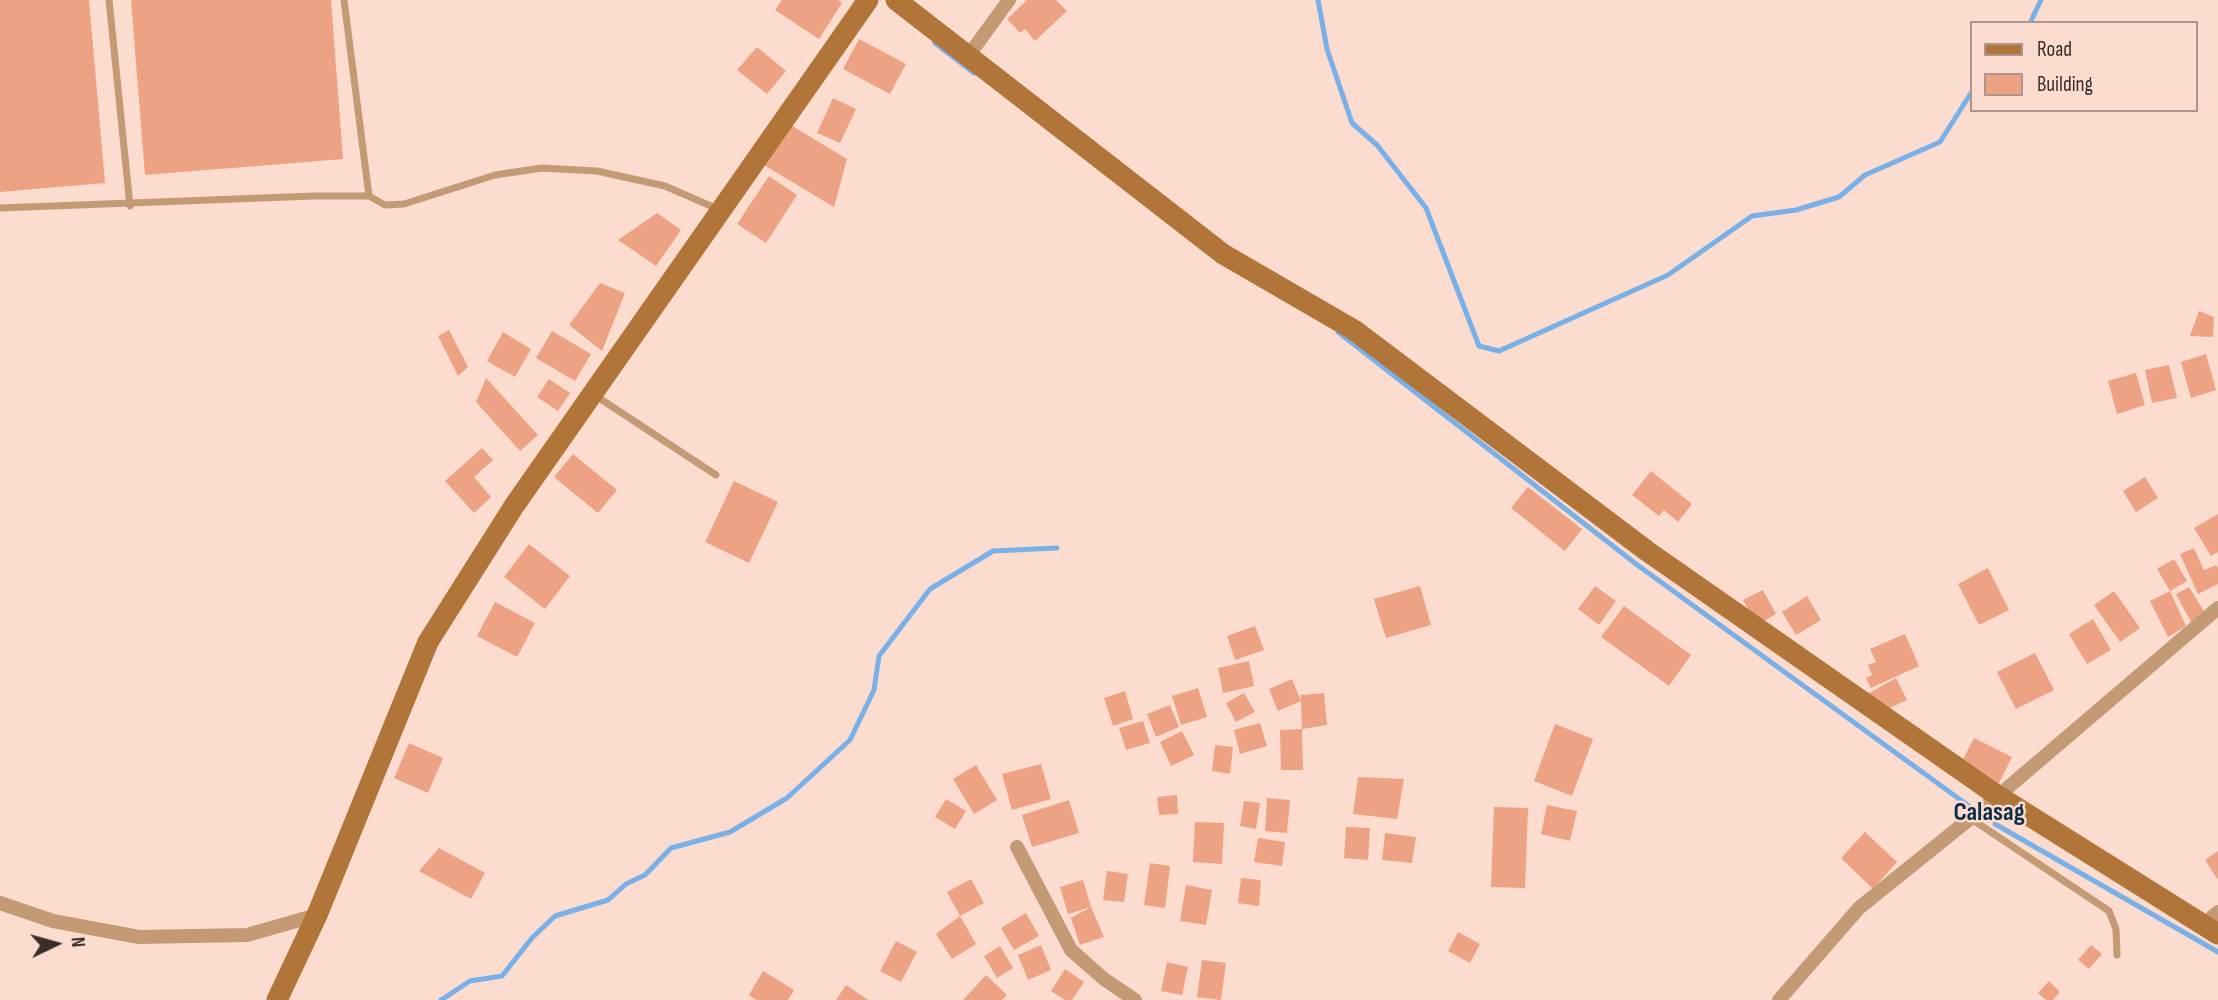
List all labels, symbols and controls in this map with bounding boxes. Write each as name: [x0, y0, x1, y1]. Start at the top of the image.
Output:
legend: [1969, 21, 2197, 112]
text: Road: [2037, 37, 2072, 62]
text: Building: [2037, 72, 2093, 97]
district label: Calasag: [1953, 797, 2025, 829]
north arrow: [21, 909, 91, 979]
text: N: [66, 936, 89, 948]

